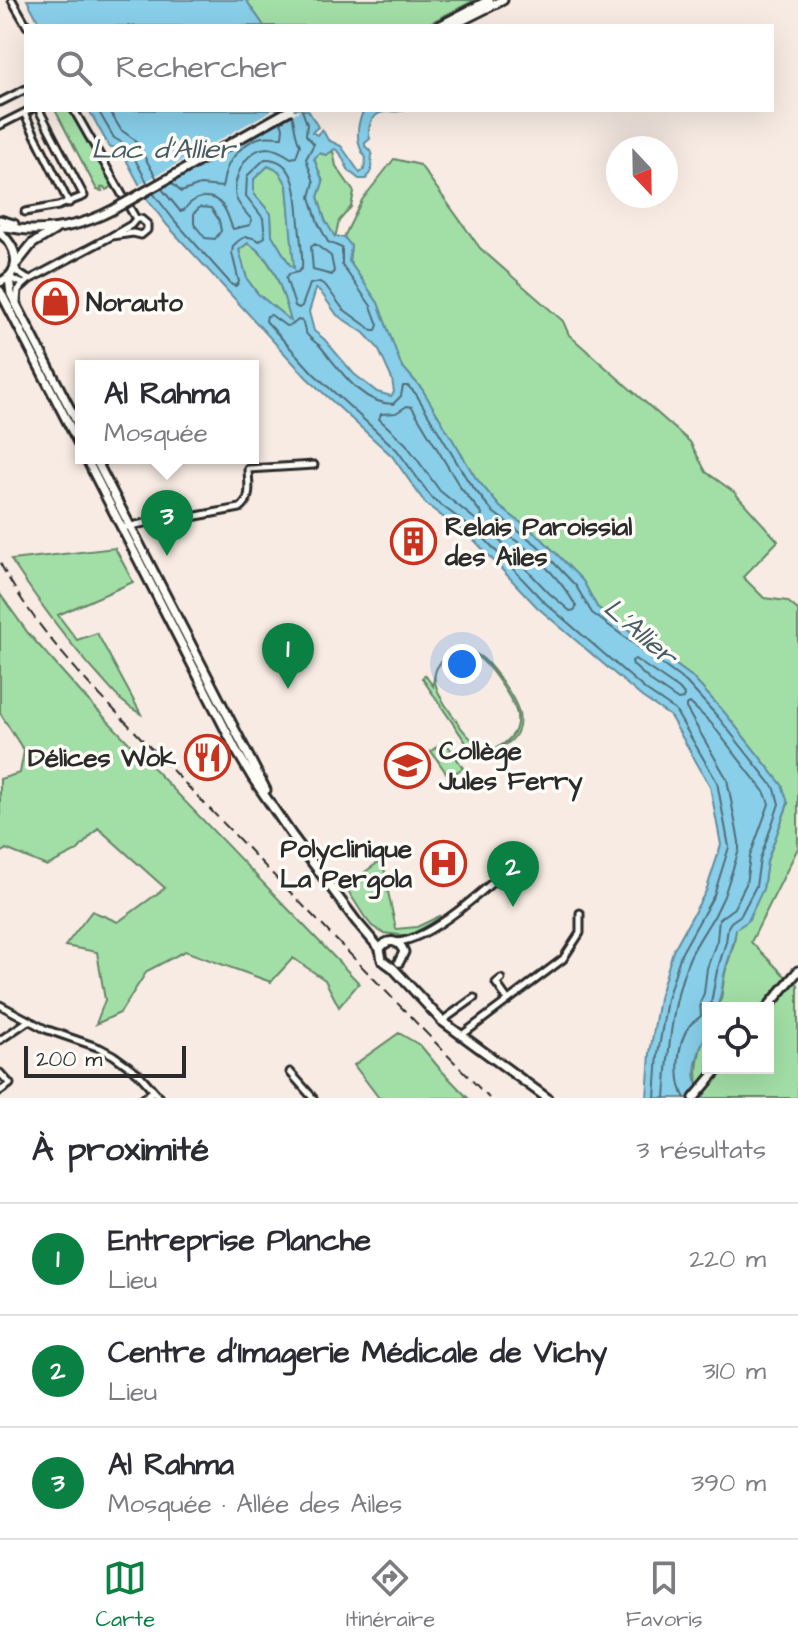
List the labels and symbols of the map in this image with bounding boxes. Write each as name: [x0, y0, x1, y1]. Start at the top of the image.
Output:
water label: Lac d'Allier: [91, 130, 237, 169]
north arrow: [606, 136, 678, 208]
shop icon: Norauto: [31, 278, 79, 326]
place label: Norauto: [86, 285, 183, 321]
pin: 3: [141, 490, 193, 556]
place label: Relais Paroissial des Ailes: [444, 509, 632, 575]
building icon: Relais Paroissial des Ailes: [390, 517, 438, 565]
water label: L'Allier: [595, 589, 687, 677]
pin: 1: [262, 623, 314, 689]
your location: [442, 644, 482, 684]
restaurant icon: Délices Wok: [183, 733, 231, 781]
place label: Collège Jules Ferry: [438, 733, 583, 802]
place label: Délices Wok: [28, 740, 177, 776]
school or university icon: Collège Jules Ferry: [384, 741, 432, 789]
place label: Polyclinique La Pergola: [280, 831, 413, 900]
hospital icon: Polyclinique La Pergola: [419, 839, 467, 887]
pin: 2: [487, 841, 539, 907]
scale bar: [24, 1042, 186, 1078]

